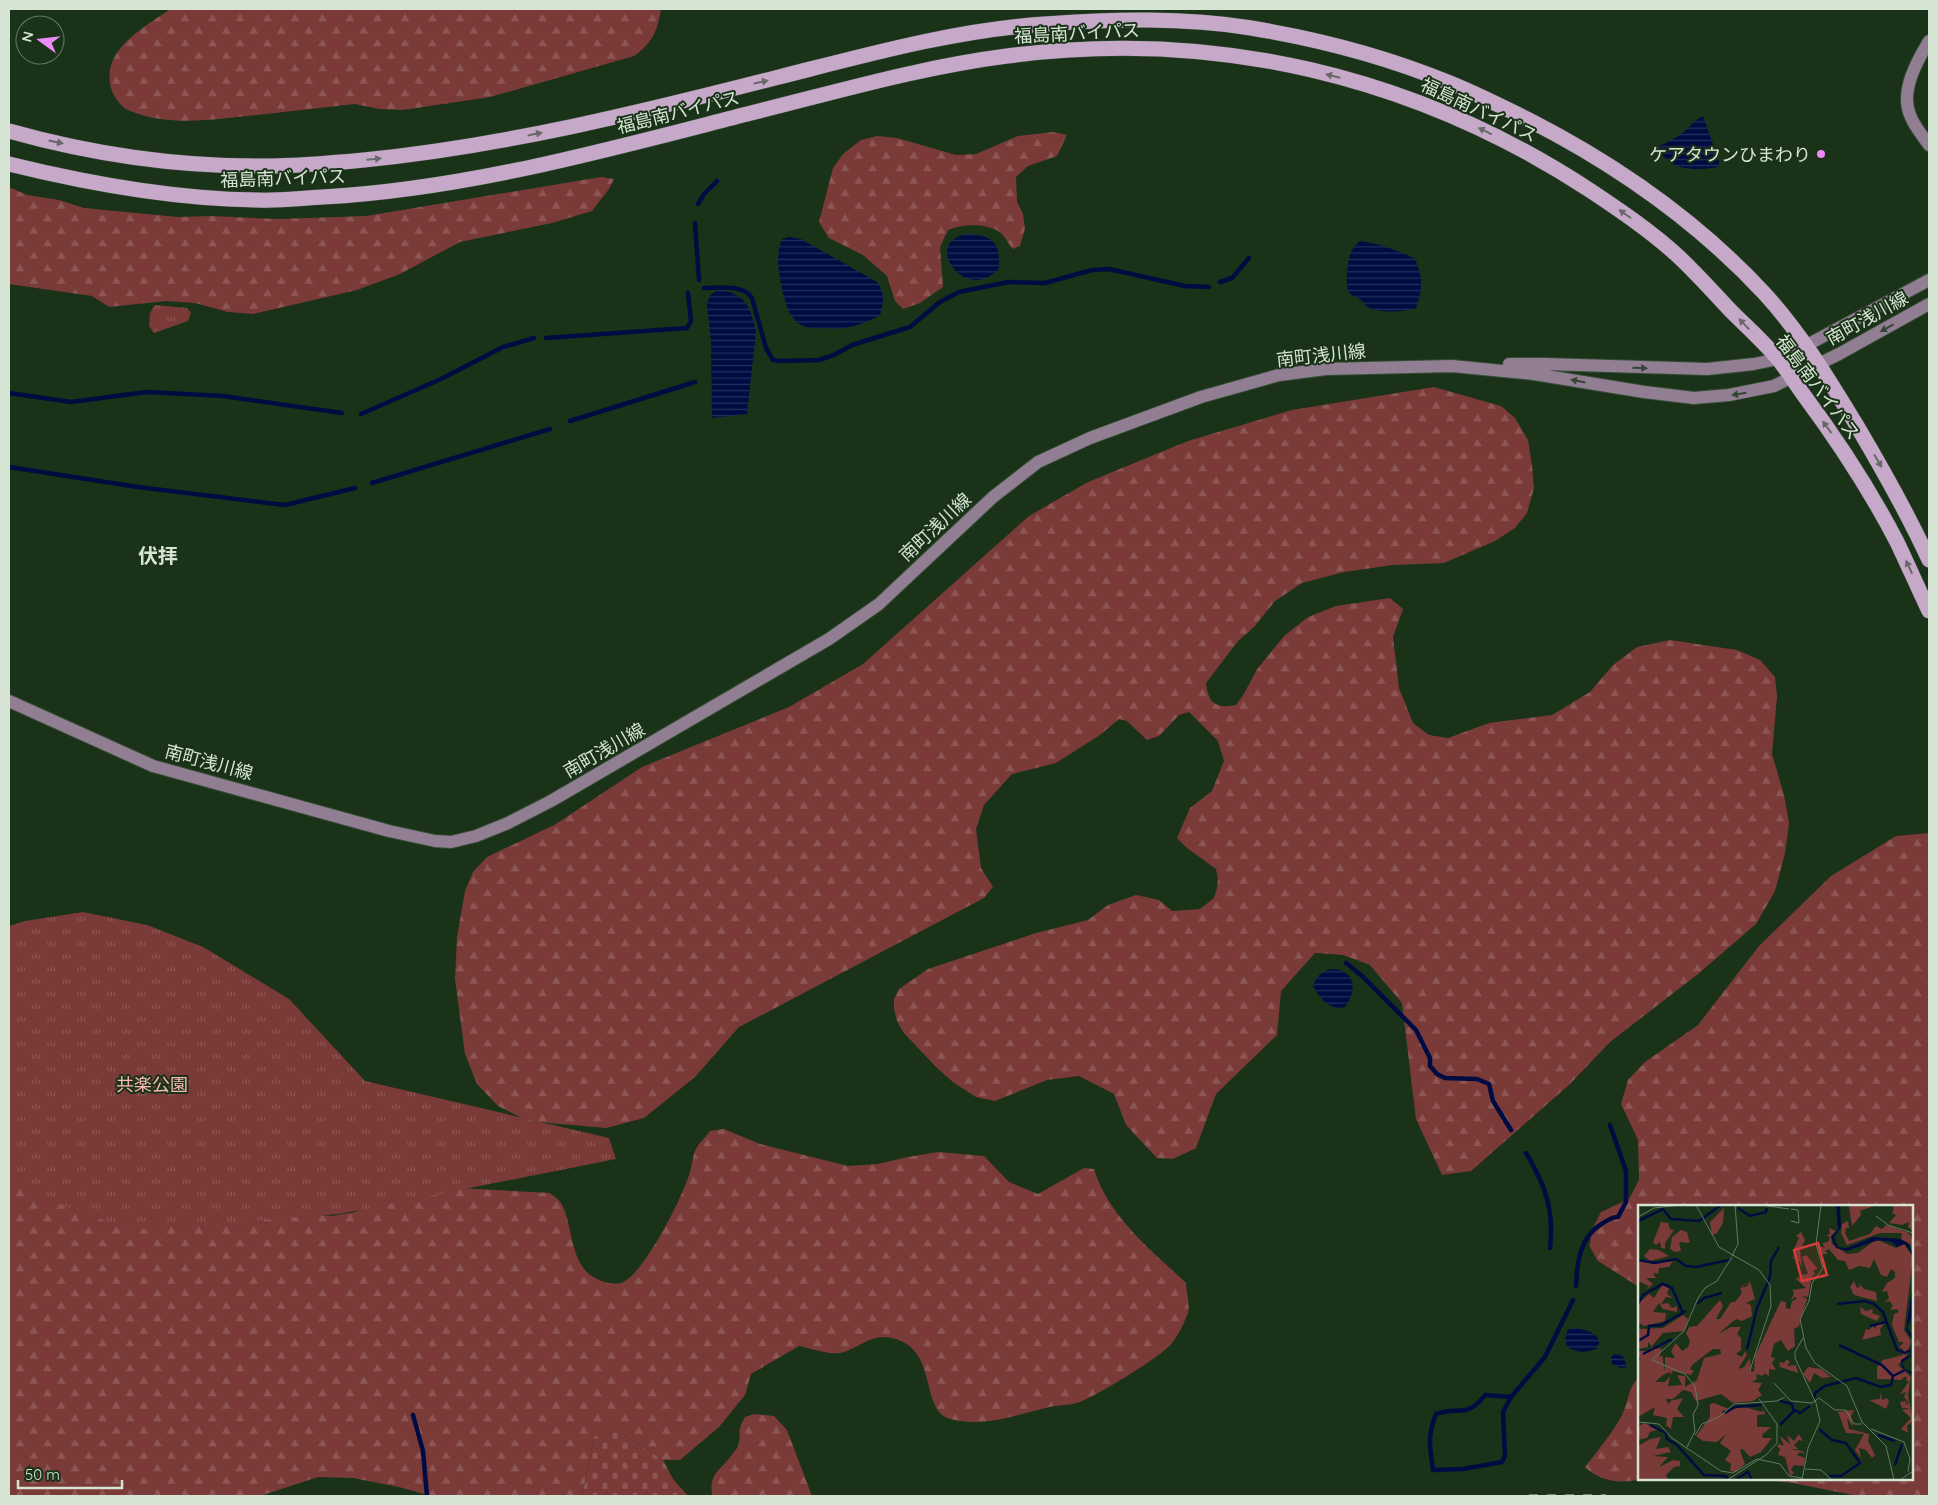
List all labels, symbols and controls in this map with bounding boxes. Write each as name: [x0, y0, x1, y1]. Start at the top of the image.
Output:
north arrow: [15, 15, 65, 65]
street label: 福島南バイパス: [1014, 18, 1140, 48]
text: N: [17, 29, 37, 44]
one-way arrow: [1326, 71, 1341, 79]
street label: 福島南バイパス: [1417, 73, 1541, 147]
one-way arrow: [753, 77, 769, 85]
street label: 福島南バイパス: [614, 86, 742, 138]
one-way arrow: [1478, 127, 1492, 135]
one-way arrow: [527, 130, 542, 138]
one-way arrow: [49, 138, 64, 146]
place label: ケアタウンひまわり: [1649, 143, 1811, 166]
marker: ケアタウンひまわり: [1815, 148, 1827, 160]
one-way arrow: [366, 154, 382, 162]
street label: 福島南バイパス: [220, 164, 346, 192]
one-way arrow: [1618, 209, 1632, 219]
street label: 南町浅川線: [1822, 286, 1912, 350]
one-way arrow: [1738, 318, 1750, 330]
one-way arrow: [1880, 323, 1893, 332]
street label: 福島南バイパス: [1771, 330, 1865, 444]
street label: 南町浅川線: [1275, 339, 1367, 371]
one-way arrow: [1632, 364, 1648, 372]
one-way arrow: [1570, 377, 1586, 385]
one-way arrow: [1731, 390, 1747, 398]
one-way arrow: [1822, 420, 1832, 434]
one-way arrow: [1873, 455, 1882, 468]
street label: 南町浅川線: [894, 488, 976, 566]
district label: 伏拝: [138, 543, 178, 568]
one-way arrow: [1904, 560, 1912, 574]
street label: 南町浅川線: [559, 718, 649, 782]
street label: 南町浅川線: [163, 739, 255, 785]
park label: 共楽公園: [116, 1073, 188, 1096]
inset map: [1638, 1205, 1913, 1480]
scale bar: [18, 1458, 121, 1490]
text: 50 m: [25, 1465, 60, 1484]

